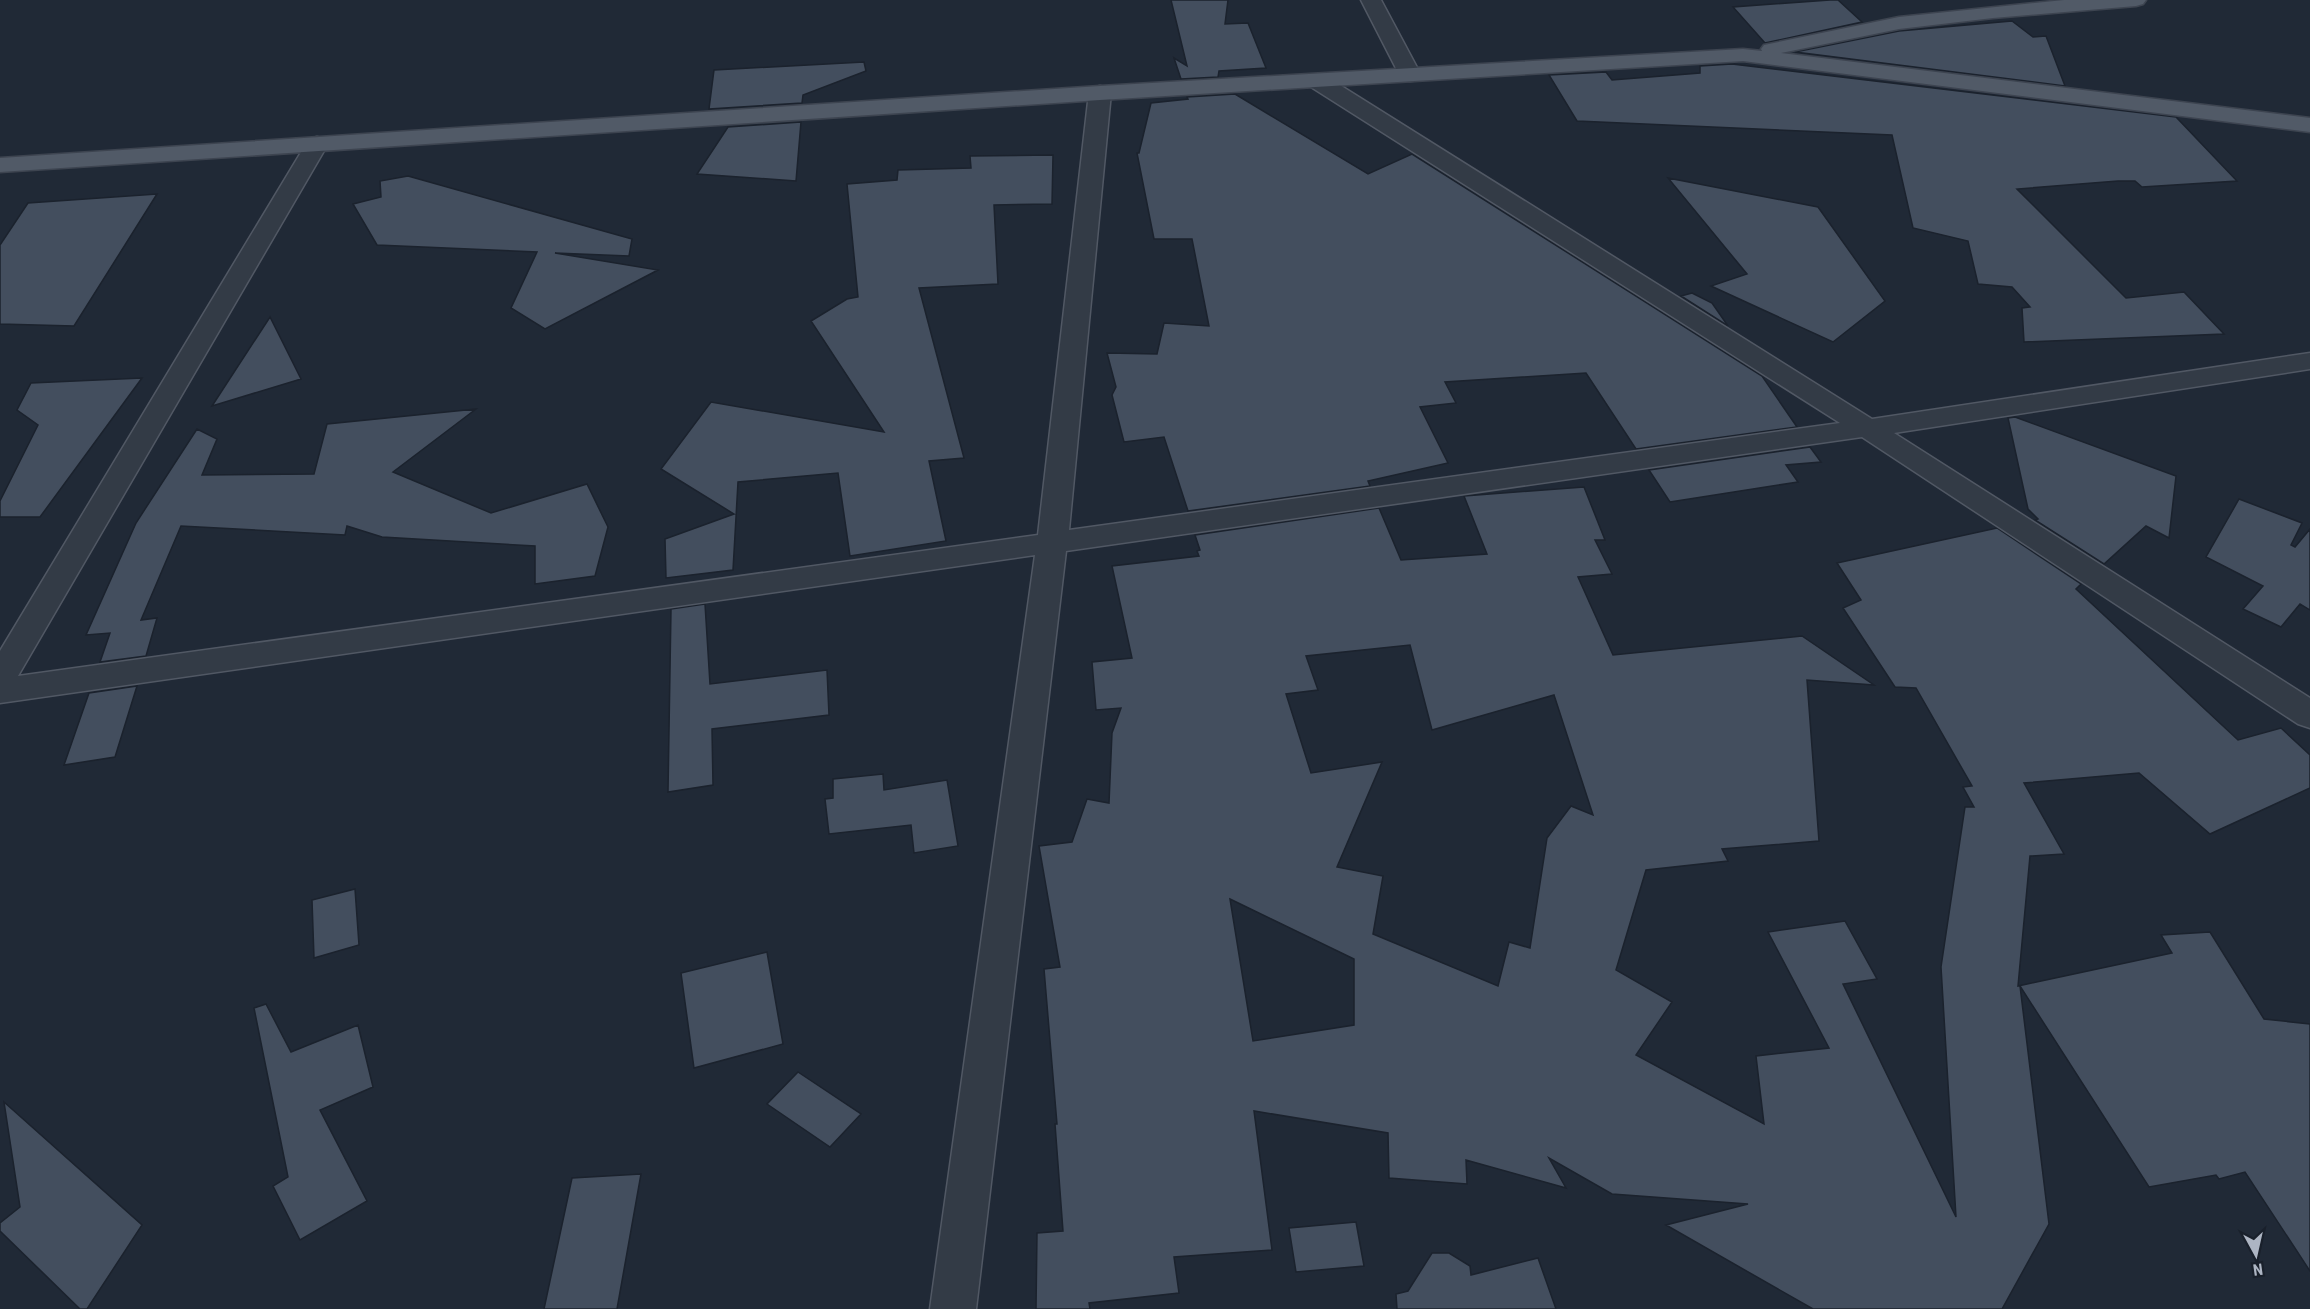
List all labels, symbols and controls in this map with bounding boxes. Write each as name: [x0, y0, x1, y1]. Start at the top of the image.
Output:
north arrow: [2226, 1225, 2286, 1285]
text: N: [2252, 1259, 2264, 1279]

